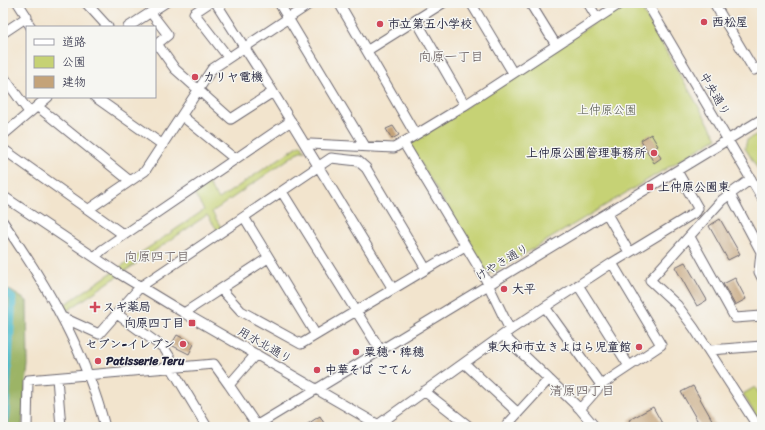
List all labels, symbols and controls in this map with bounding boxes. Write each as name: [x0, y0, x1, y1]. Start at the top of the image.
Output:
place label: 西松屋: [712, 11, 748, 33]
place label: 市立第五小学校: [388, 13, 472, 35]
marker: 西松屋: [699, 17, 709, 27]
marker: 市立第五小学校: [375, 19, 385, 29]
legend: [26, 26, 156, 98]
text: 道路: [62, 31, 86, 53]
district label: 向原一丁目: [418, 45, 484, 68]
text: 公園: [62, 51, 86, 73]
place label: カリヤ電機: [203, 66, 263, 88]
street label: 中央通り: [693, 68, 737, 120]
text: 建物: [62, 71, 86, 93]
marker: カリヤ電機: [190, 72, 200, 82]
park label: 上仲原公園: [577, 99, 637, 121]
place label: 上仲原公園管理事務所: [526, 142, 647, 164]
marker: 上仲原公園管理事務所: [649, 148, 659, 158]
place label: 上仲原公園東: [658, 176, 730, 198]
marker: 上仲原公園東: [645, 182, 655, 192]
street label: けやき通り: [471, 237, 533, 287]
district label: 向原四丁目: [124, 245, 190, 268]
place label: 大平: [512, 278, 536, 300]
marker: 大平: [499, 284, 509, 294]
place label: スギ薬局: [103, 296, 151, 318]
marker: スギ薬局: [90, 302, 100, 312]
place label: 向原四丁目: [124, 312, 184, 334]
marker: 向原四丁目: [187, 318, 197, 328]
street label: 用水北通り: [234, 320, 296, 370]
place label: セブン-イレブン: [85, 333, 175, 355]
place label: 東大和市立きよはら児童館: [487, 336, 631, 358]
marker: セブン-イレブン: [178, 339, 188, 349]
place label: 粟穂・稗穂: [364, 341, 424, 363]
marker: 東大和市立きよはら児童館: [634, 342, 644, 352]
marker: 粟穂・稗穂: [351, 347, 361, 357]
place label: Patisserie Teru: [106, 350, 185, 372]
marker: Patisserie Teru: [93, 356, 103, 366]
place label: 中華そば ごてん: [325, 359, 412, 381]
marker: 中華そば ごてん: [312, 365, 322, 375]
district label: 清原四丁目: [549, 379, 615, 402]

